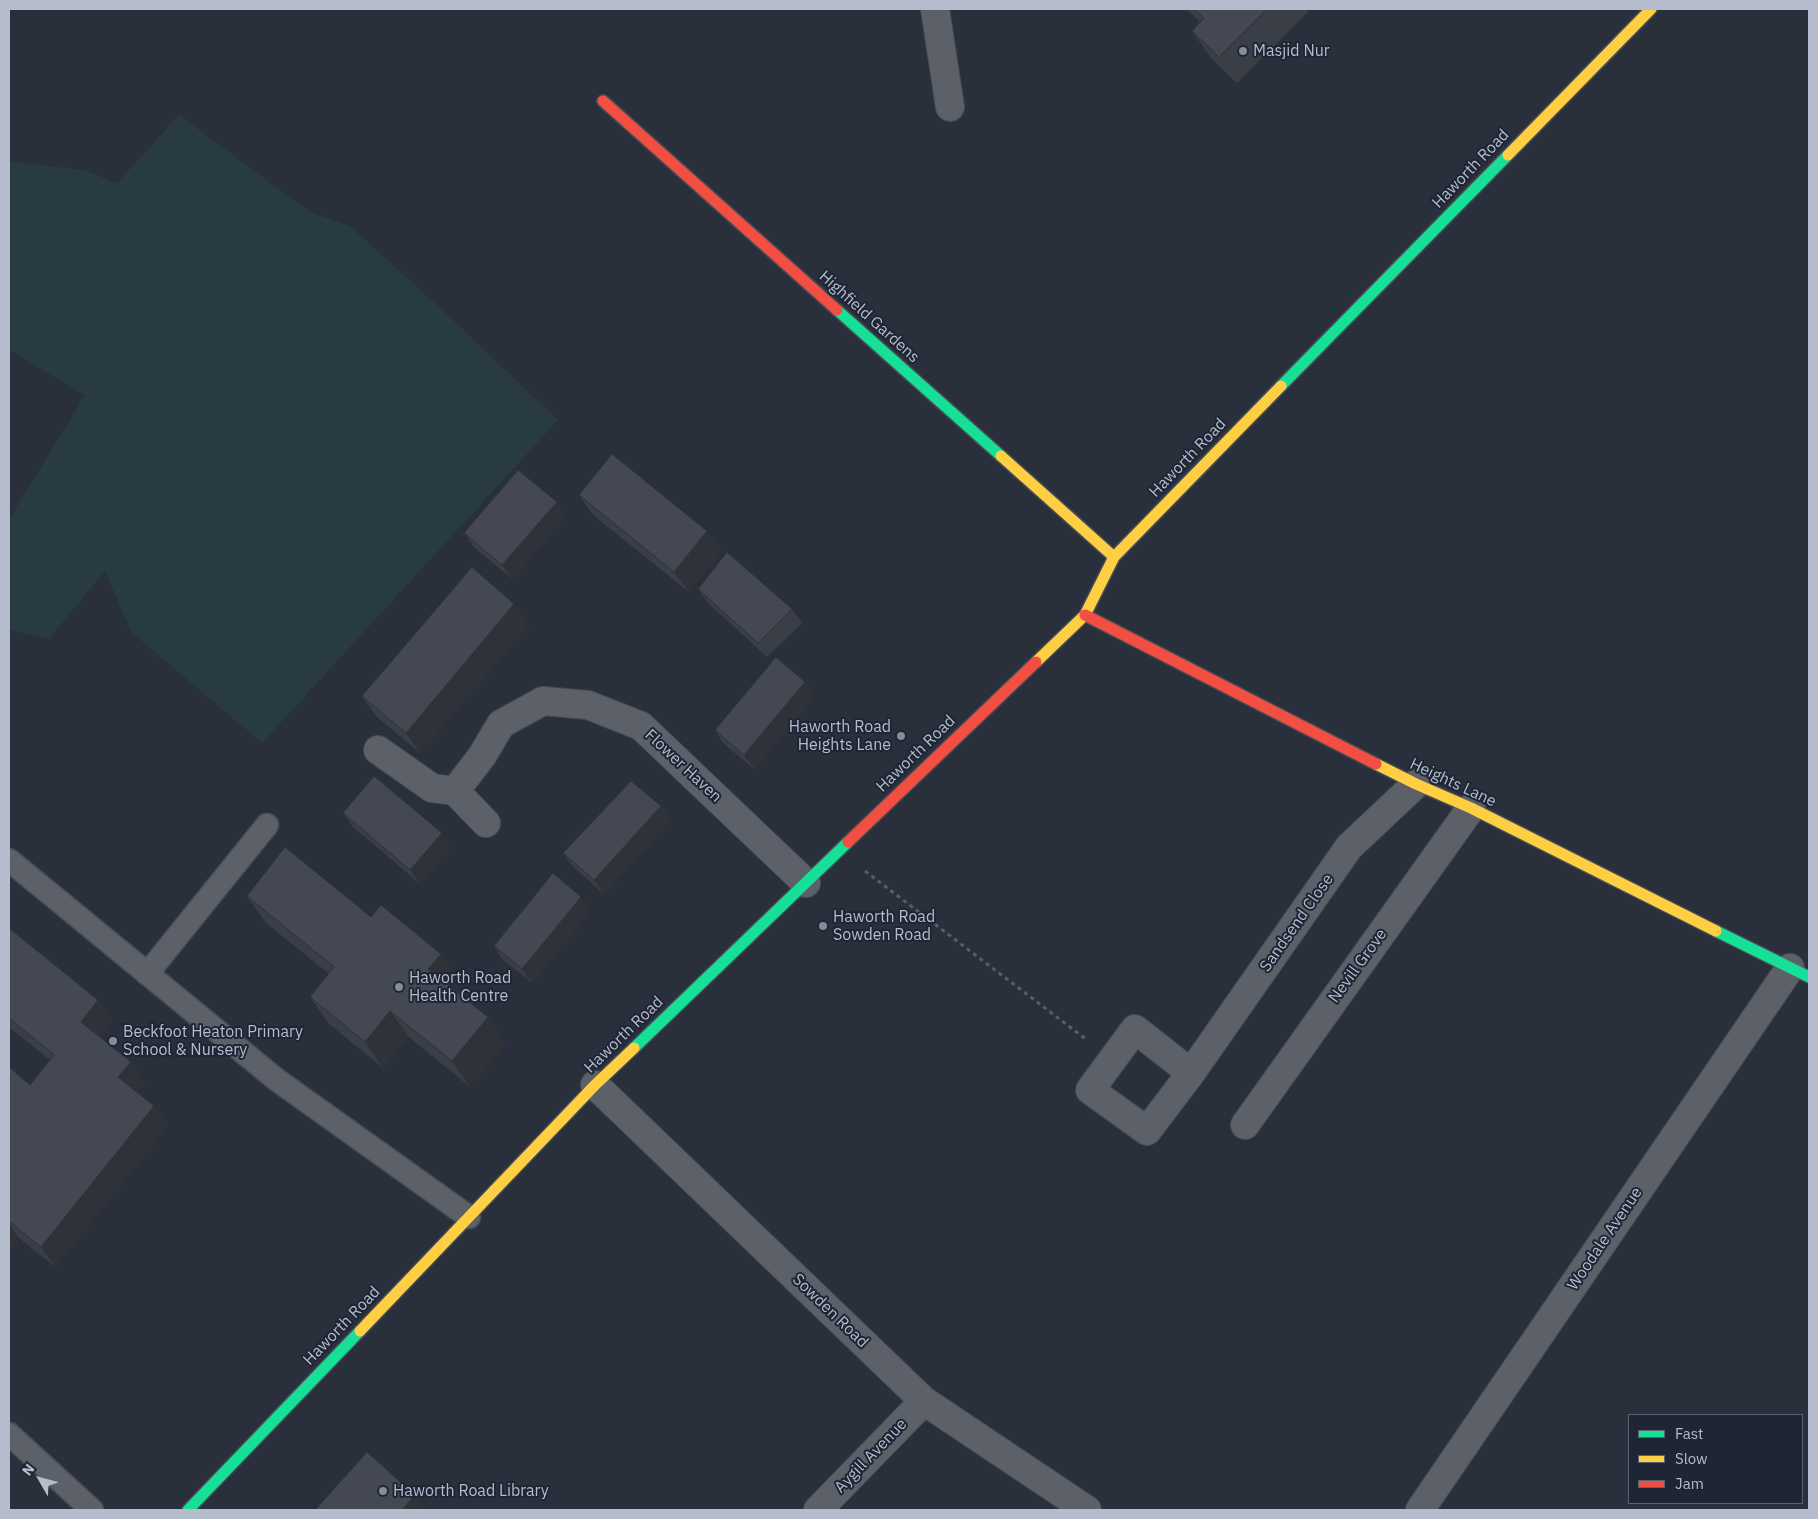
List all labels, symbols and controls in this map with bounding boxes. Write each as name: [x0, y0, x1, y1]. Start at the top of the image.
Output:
place label: Masjid Nur: [1253, 41, 1330, 61]
marker: Masjid Nur: [1237, 45, 1249, 57]
street label: Haworth Road: [1429, 126, 1513, 212]
street label: Highfield Gardens: [815, 267, 923, 367]
street label: Haworth Road: [1146, 415, 1230, 501]
street label: Haworth Road: [873, 712, 959, 796]
place label: Haworth Road Heights Lane: [789, 717, 891, 755]
street label: Flower Haven: [641, 726, 725, 806]
marker: Haworth Road Heights Lane: [895, 730, 907, 742]
street label: Heights Lane: [1407, 755, 1499, 811]
street label: Sandsend Close: [1256, 870, 1338, 976]
place label: Haworth Road Sowden Road: [833, 907, 935, 945]
marker: Haworth Road Sowden Road: [817, 920, 829, 932]
street label: Nevill Grove: [1325, 925, 1391, 1007]
place label: Haworth Road Health Centre: [409, 968, 511, 1006]
marker: Haworth Road Health Centre: [393, 981, 405, 993]
street label: Haworth Road: [581, 993, 667, 1077]
place label: Beckfoot Heaton Primary School & Nursery: [123, 1022, 303, 1060]
marker: Beckfoot Heaton Primary School & Nursery: [107, 1035, 119, 1047]
street label: Woodale Avenue: [1563, 1184, 1647, 1294]
street label: Sowden Road: [788, 1270, 872, 1352]
street label: Haworth Road: [300, 1283, 384, 1369]
legend: [1628, 1414, 1803, 1504]
street label: Aygill Avenue: [831, 1415, 911, 1497]
text: Fast: [1675, 1424, 1703, 1443]
text: Slow: [1675, 1449, 1708, 1468]
north arrow: [15, 1454, 65, 1504]
text: N: [18, 1460, 38, 1479]
text: Jam: [1675, 1474, 1704, 1493]
place label: Haworth Road Library: [393, 1481, 549, 1501]
marker: Haworth Road Library: [377, 1485, 389, 1497]

